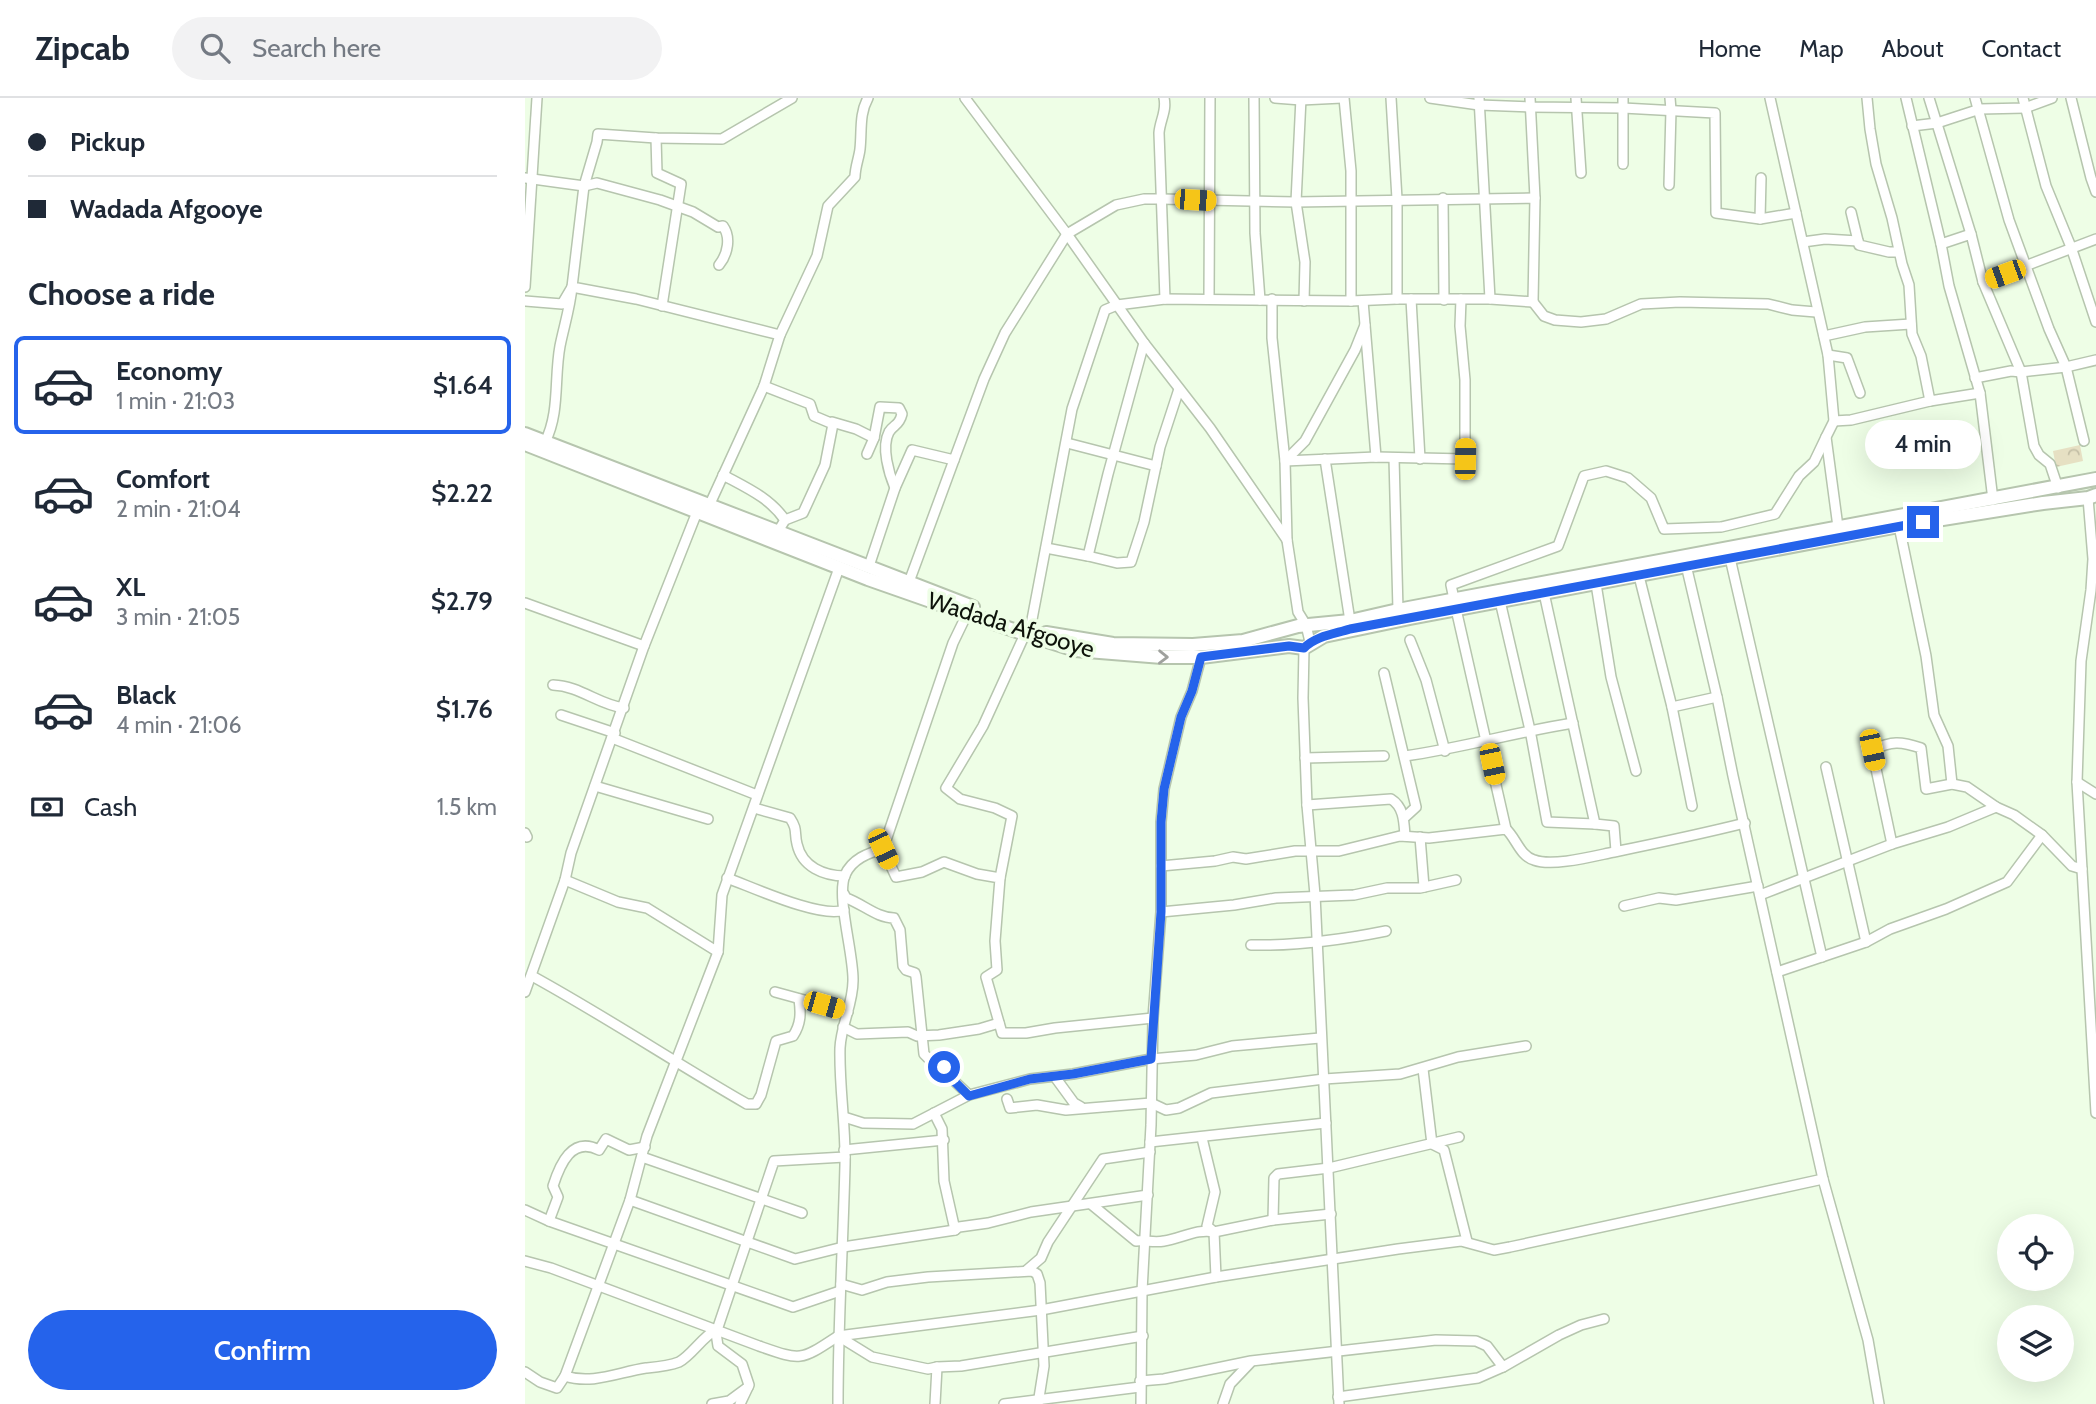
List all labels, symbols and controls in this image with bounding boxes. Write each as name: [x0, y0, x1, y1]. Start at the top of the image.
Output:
search box: [172, 17, 662, 80]
text: Zipcab: [35, 28, 130, 68]
icon: search: [196, 29, 234, 67]
text: Search here: [252, 32, 381, 64]
text: Home: [1698, 34, 1761, 63]
text: Map: [1799, 34, 1844, 63]
text: About: [1882, 34, 1944, 63]
text: Contact: [1982, 34, 2061, 63]
text: Pickup: [70, 126, 145, 158]
car: [1174, 188, 1217, 212]
text: Wadada Afgooye: [70, 193, 263, 225]
car: [1982, 257, 2029, 291]
text: Choose a ride: [28, 274, 215, 313]
icon: car: [32, 354, 95, 417]
text: Economy: [116, 355, 222, 387]
text: $1.64: [433, 369, 493, 401]
text: 1 min · 21:03: [116, 387, 235, 415]
callout: 4 min: [1865, 420, 1981, 470]
text: 4 min: [1894, 430, 1952, 458]
car: [1455, 438, 1476, 480]
icon: car: [32, 462, 95, 525]
text: Comfort: [116, 463, 210, 495]
text: $2.22: [431, 477, 493, 509]
text: 2 min · 21:04: [116, 495, 241, 523]
route end: [1907, 506, 1939, 538]
icon: car: [32, 570, 95, 633]
text: XL: [116, 571, 145, 603]
text: $2.79: [431, 585, 493, 617]
street label: Wadada Afgooye: [924, 585, 1098, 664]
text: 3 min · 21:05: [116, 603, 240, 631]
one-way arrow: [1158, 649, 1169, 664]
icon: car: [32, 678, 95, 741]
text: Black: [116, 679, 176, 711]
text: $1.76: [436, 693, 493, 725]
text: 4 min · 21:06: [116, 711, 242, 739]
car: [1858, 727, 1887, 773]
car: [1478, 741, 1507, 787]
icon: cash: [28, 788, 66, 826]
text: Cash: [84, 791, 137, 823]
text: 1.5 km: [437, 793, 497, 821]
car: [865, 826, 902, 872]
car: [801, 989, 848, 1021]
route start: [928, 1051, 960, 1083]
map controls: [1997, 1214, 2074, 1382]
button: locate: [1997, 1214, 2074, 1291]
button: layers: [1997, 1305, 2074, 1382]
button: Confirm: [28, 1310, 497, 1390]

